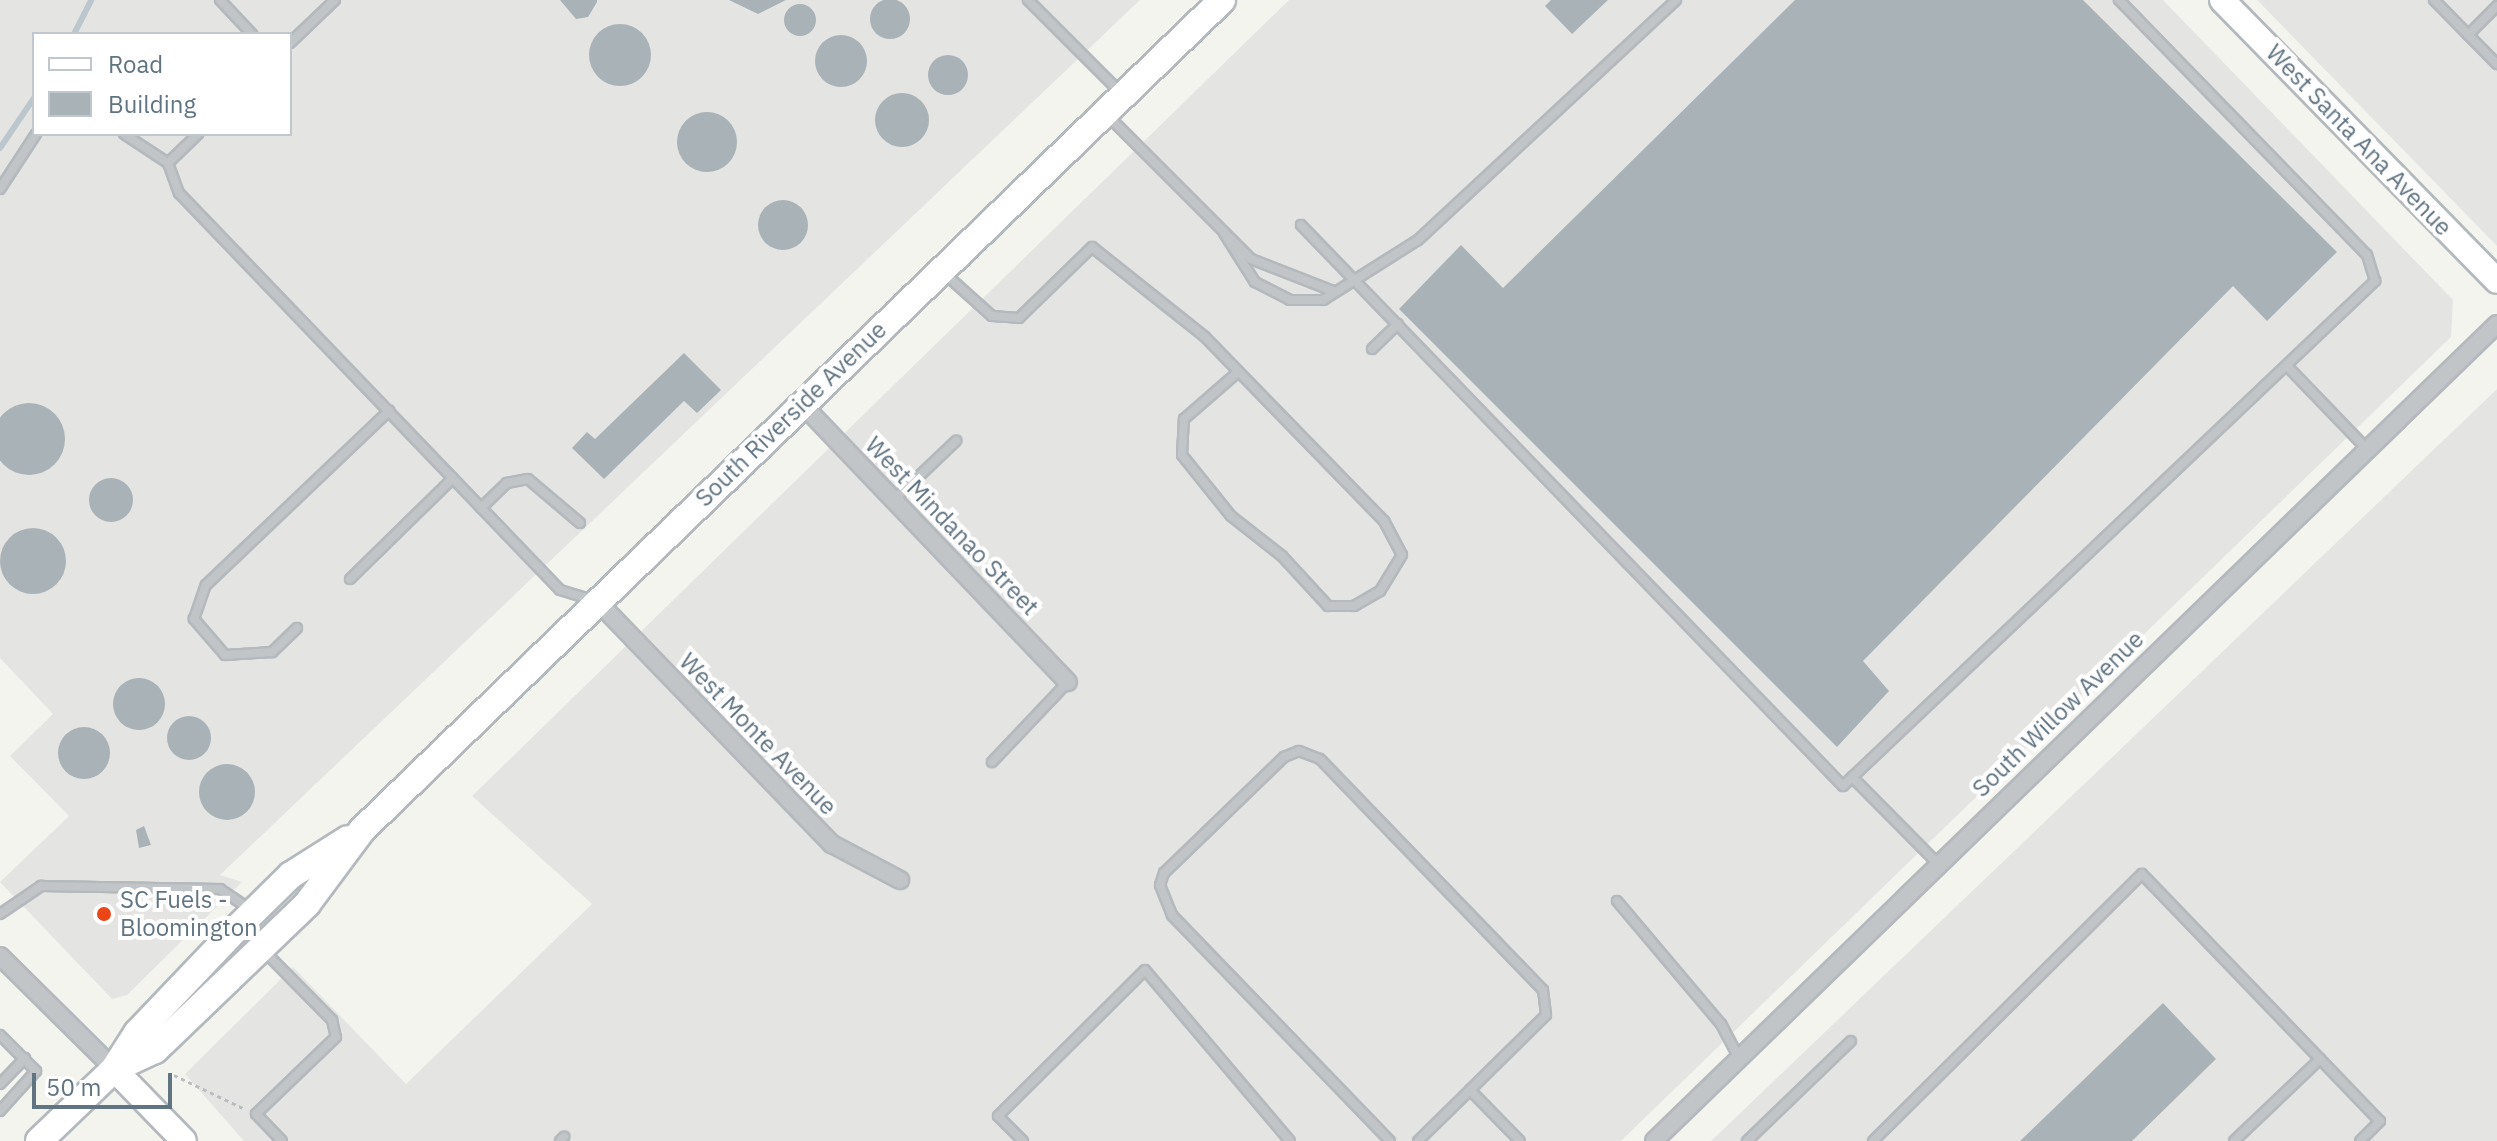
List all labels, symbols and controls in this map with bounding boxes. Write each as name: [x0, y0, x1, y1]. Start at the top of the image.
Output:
legend: [32, 32, 292, 136]
street label: West Santa Ana Avenue: [2260, 38, 2458, 242]
text: Road: [108, 48, 163, 80]
text: Building: [108, 88, 196, 120]
street label: South Riverside Avenue: [690, 315, 892, 513]
street label: West Mindanao Street: [859, 431, 1045, 621]
street label: South Willow Avenue: [1966, 625, 2150, 803]
street label: West Monte Avenue: [673, 647, 843, 821]
place label: SC Fuels - Bloomington: [120, 886, 258, 942]
marker: SC Fuels - Bloomington: [95, 905, 113, 923]
scale bar: [36, 1057, 176, 1107]
text: 50 m: [46, 1071, 101, 1103]

